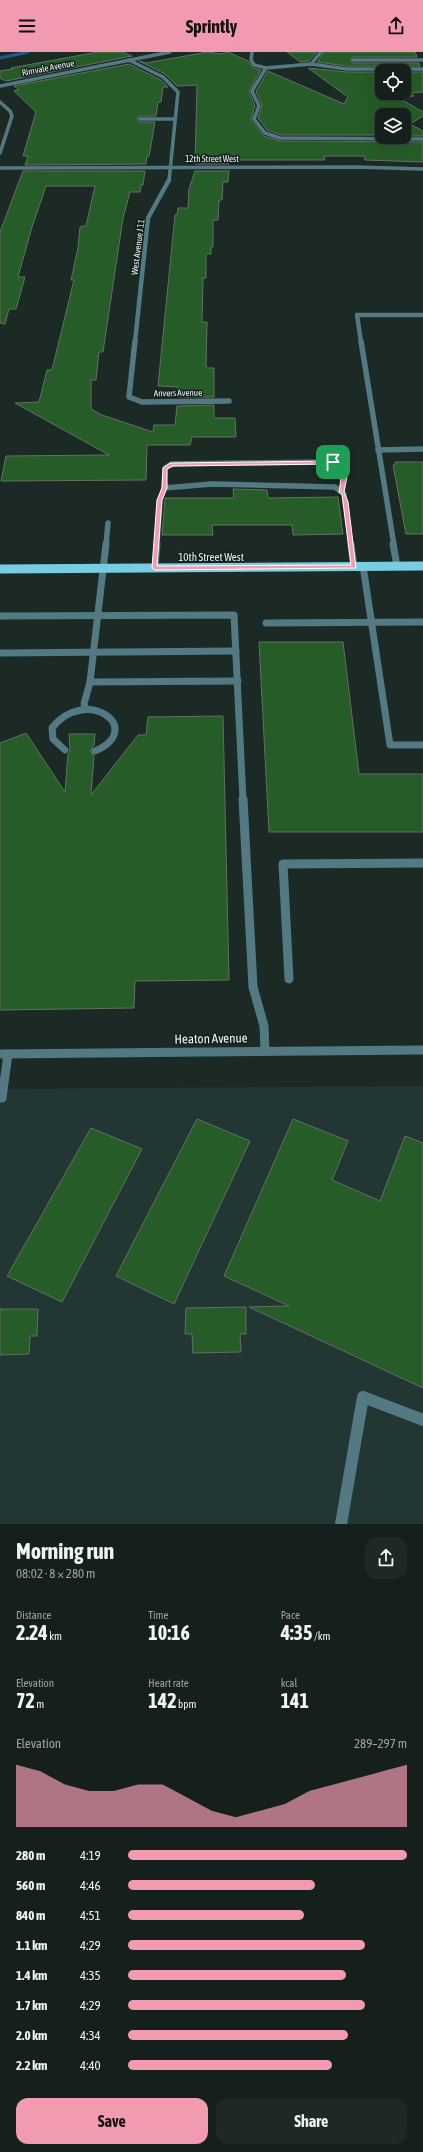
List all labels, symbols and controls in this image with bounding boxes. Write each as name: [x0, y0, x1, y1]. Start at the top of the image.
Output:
icon: menu: [16, 15, 38, 37]
icon: share: [385, 15, 407, 37]
text: Sprintly: [186, 16, 237, 37]
street label: Rimvale Avenue: [21, 58, 75, 78]
map controls: [375, 64, 411, 144]
button: locate: [375, 64, 411, 100]
button: layers: [375, 108, 411, 144]
street label: 12th Street West: [185, 154, 239, 164]
street label: West Avenue J 11: [130, 219, 146, 275]
street label: Anvers Avenue: [154, 388, 202, 398]
pin: [316, 445, 350, 479]
icon: arrive: [322, 451, 344, 473]
street label: 10th Street West: [178, 551, 244, 563]
street label: Heaton Avenue: [174, 1030, 248, 1047]
button: share: [365, 1537, 407, 1579]
text: Morning run: [16, 1538, 114, 1564]
text: 08:02 · 8 × 280 m: [16, 1566, 95, 1581]
text: Distance: [16, 1609, 51, 1621]
text: Time: [148, 1609, 168, 1621]
text: Pace: [281, 1609, 300, 1621]
text: 2.24: [16, 1621, 48, 1644]
text: 10:16: [148, 1621, 190, 1644]
text: 4:35: [281, 1621, 312, 1644]
text: km: [48, 1630, 62, 1642]
text: /km: [312, 1630, 330, 1642]
text: Elevation: [16, 1677, 54, 1689]
text: Heart rate: [148, 1677, 189, 1689]
text: kcal: [281, 1677, 297, 1689]
text: 72: [16, 1689, 35, 1712]
text: 142: [148, 1689, 177, 1712]
text: 141: [281, 1689, 309, 1712]
text: m: [35, 1698, 44, 1710]
text: bpm: [177, 1698, 196, 1710]
text: Elevation: [16, 1736, 61, 1751]
text: 289–297 m: [354, 1736, 407, 1751]
text: 280 m: [16, 1848, 45, 1863]
text: 4:19: [80, 1848, 101, 1863]
text: 560 m: [16, 1878, 45, 1893]
text: 4:46: [80, 1878, 101, 1893]
text: 840 m: [16, 1908, 45, 1923]
text: 4:51: [80, 1908, 101, 1923]
text: 1.1 km: [16, 1938, 47, 1953]
text: 4:29: [80, 1938, 101, 1953]
text: 1.4 km: [16, 1968, 47, 1983]
text: 4:35: [80, 1968, 101, 1983]
text: 1.7 km: [16, 1998, 47, 2013]
text: 4:29: [80, 1998, 101, 2013]
text: 2.0 km: [16, 2028, 47, 2043]
text: 4:34: [80, 2028, 101, 2043]
text: 2.2 km: [16, 2058, 47, 2073]
text: 4:40: [80, 2058, 101, 2073]
button: Save: [16, 2098, 208, 2144]
button: Share: [216, 2098, 407, 2144]

